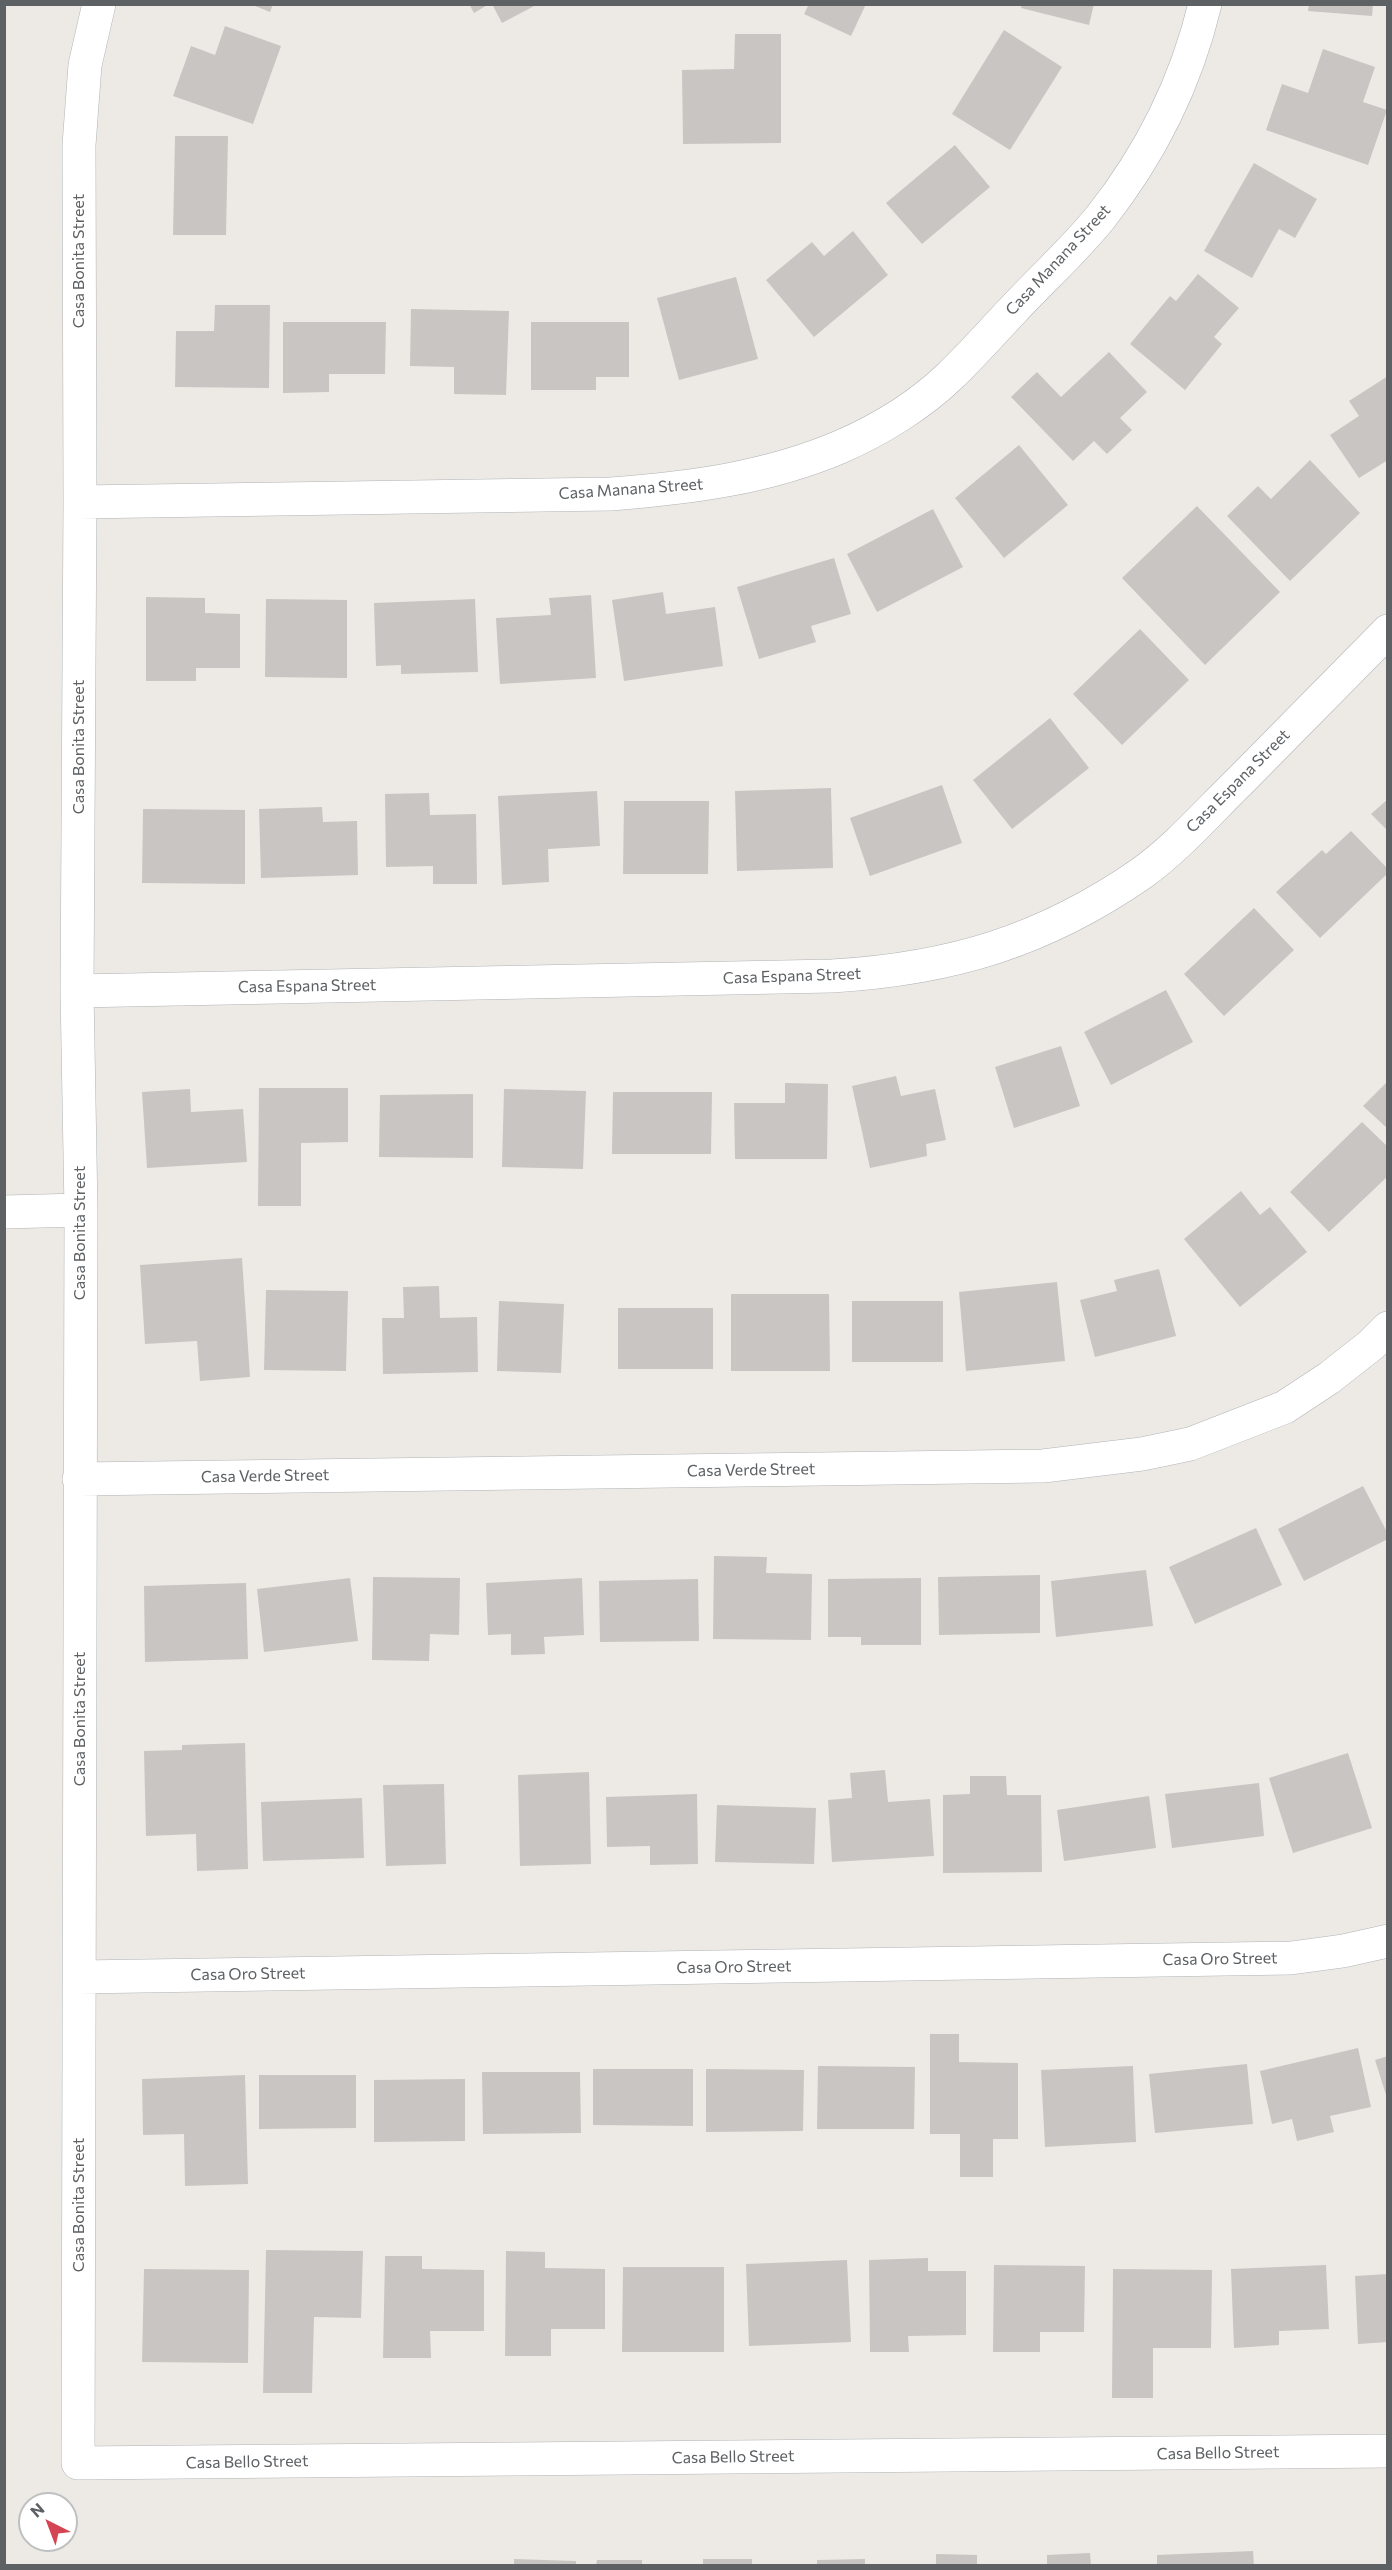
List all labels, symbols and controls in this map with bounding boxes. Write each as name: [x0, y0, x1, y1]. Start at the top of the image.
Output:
street label: Casa Bonita Street: [69, 194, 89, 328]
street label: Casa Manana Street: [1002, 200, 1114, 320]
street label: Casa Manana Street: [558, 474, 704, 504]
street label: Casa Bonita Street: [69, 680, 89, 814]
street label: Casa Espana Street: [1182, 725, 1294, 837]
street label: Casa Espana Street: [722, 964, 862, 988]
street label: Casa Espana Street: [238, 975, 376, 997]
street label: Casa Bonita Street: [70, 1166, 90, 1300]
street label: Casa Verde Street: [687, 1459, 815, 1481]
street label: Casa Verde Street: [201, 1465, 329, 1487]
street label: Casa Bonita Street: [70, 1652, 90, 1786]
street label: Casa Oro Street: [1162, 1948, 1278, 1970]
street label: Casa Oro Street: [676, 1956, 792, 1978]
street label: Casa Oro Street: [190, 1963, 306, 1985]
street label: Casa Bonita Street: [69, 2138, 89, 2272]
street label: Casa Bello Street: [1156, 2442, 1280, 2464]
street label: Casa Bello Street: [671, 2446, 795, 2468]
street label: Casa Bello Street: [185, 2451, 309, 2473]
north arrow: [18, 2492, 78, 2552]
text: N: [26, 2499, 48, 2521]

